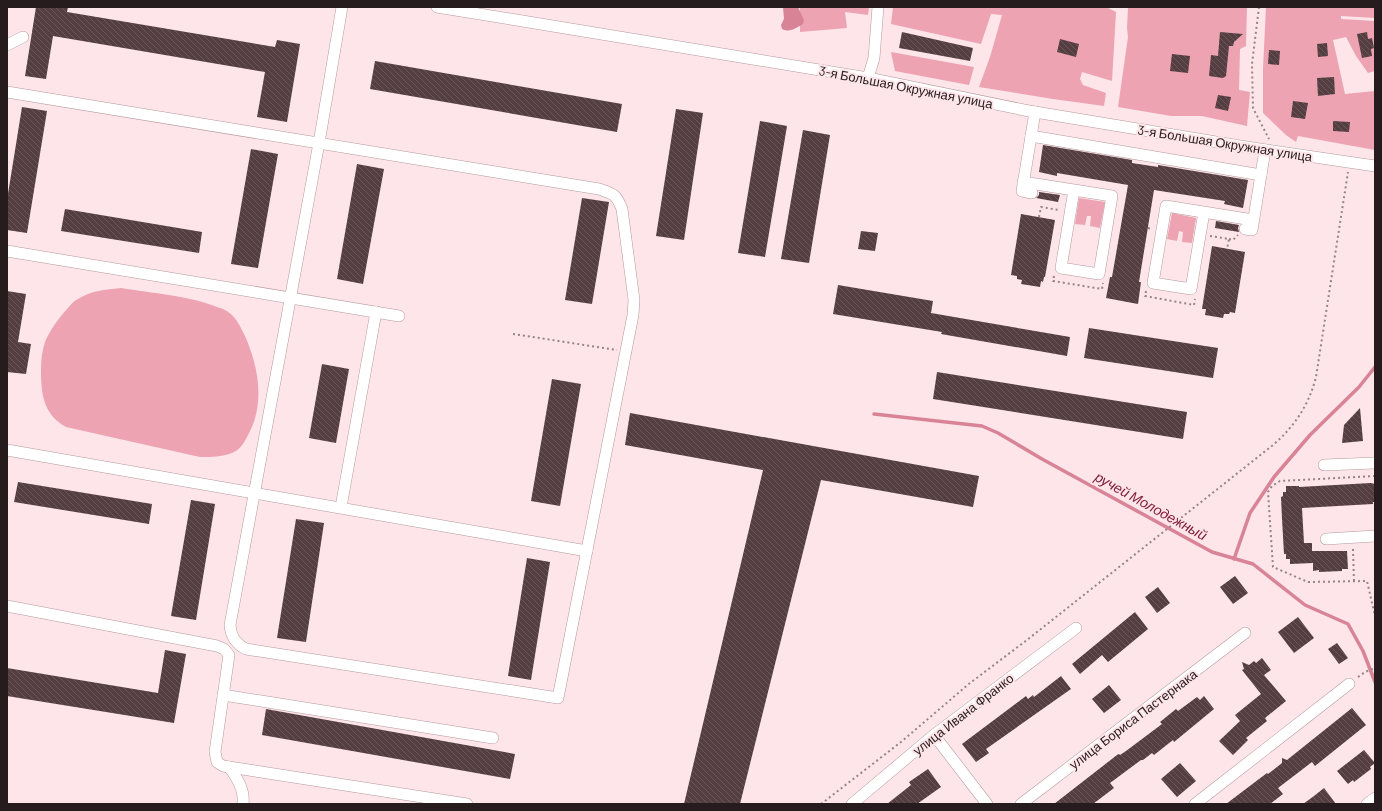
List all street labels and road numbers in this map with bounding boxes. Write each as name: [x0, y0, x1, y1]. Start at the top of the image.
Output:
street label: 3-я Большая Окружная улица: [818, 62, 995, 112]
street label: 3-я Большая Окружная улица: [1137, 121, 1314, 165]
street label: улица Бориса Пастернака: [1066, 665, 1201, 772]
street label: улица Ивана Франко: [910, 670, 1016, 758]

